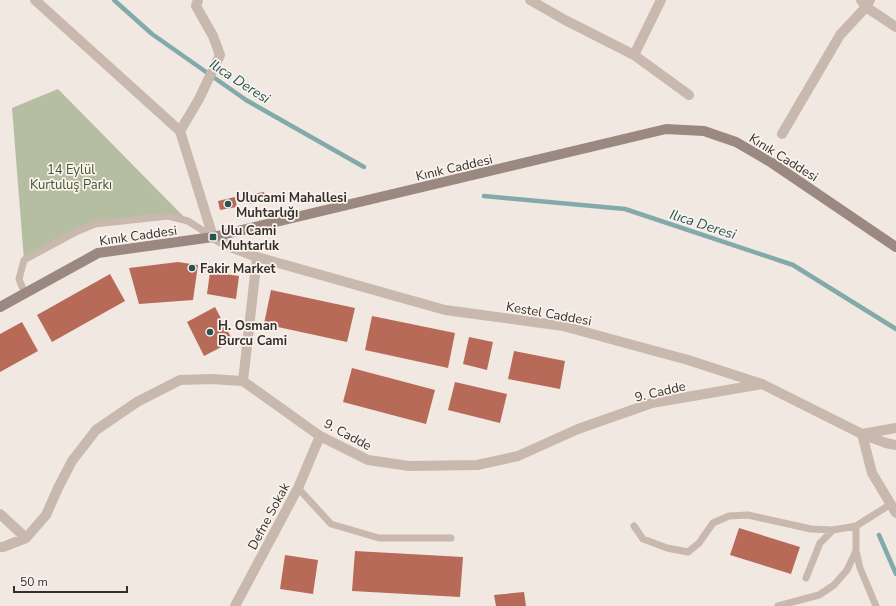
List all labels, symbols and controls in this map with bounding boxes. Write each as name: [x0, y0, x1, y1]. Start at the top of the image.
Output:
water label: Ilıca Deresi: [206, 55, 274, 108]
street label: Kınık Caddesi: [746, 130, 821, 186]
street label: Kınık Caddesi: [414, 150, 494, 186]
park label: 14 Eylül Kurtuluş Parkı: [30, 161, 112, 194]
place label: Ulucami Mahallesi Muhtarlığı: [236, 189, 347, 222]
marker: Ulucami Mahallesi Muhtarlığı: [223, 199, 233, 209]
water label: Ilıca Deresi: [667, 205, 739, 244]
street label: Kınık Caddesi: [98, 222, 178, 250]
place label: Ulu Cami Muhtarlık: [221, 222, 280, 255]
marker: Ulu Cami Muhtarlık: [208, 232, 218, 242]
place label: Fakir Market: [200, 260, 276, 278]
marker: Fakir Market: [187, 263, 197, 273]
street label: Kestel Caddesi: [505, 298, 593, 330]
place label: H. Osman Burcu Cami: [218, 317, 287, 350]
marker: H. Osman Burcu Cami: [205, 327, 215, 337]
street label: 9. Cadde: [633, 377, 687, 407]
street label: 9. Cadde: [321, 415, 375, 455]
street label: Defne Sokak: [244, 479, 294, 553]
scale bar: [14, 568, 127, 594]
text: 50 m: [20, 574, 48, 590]

